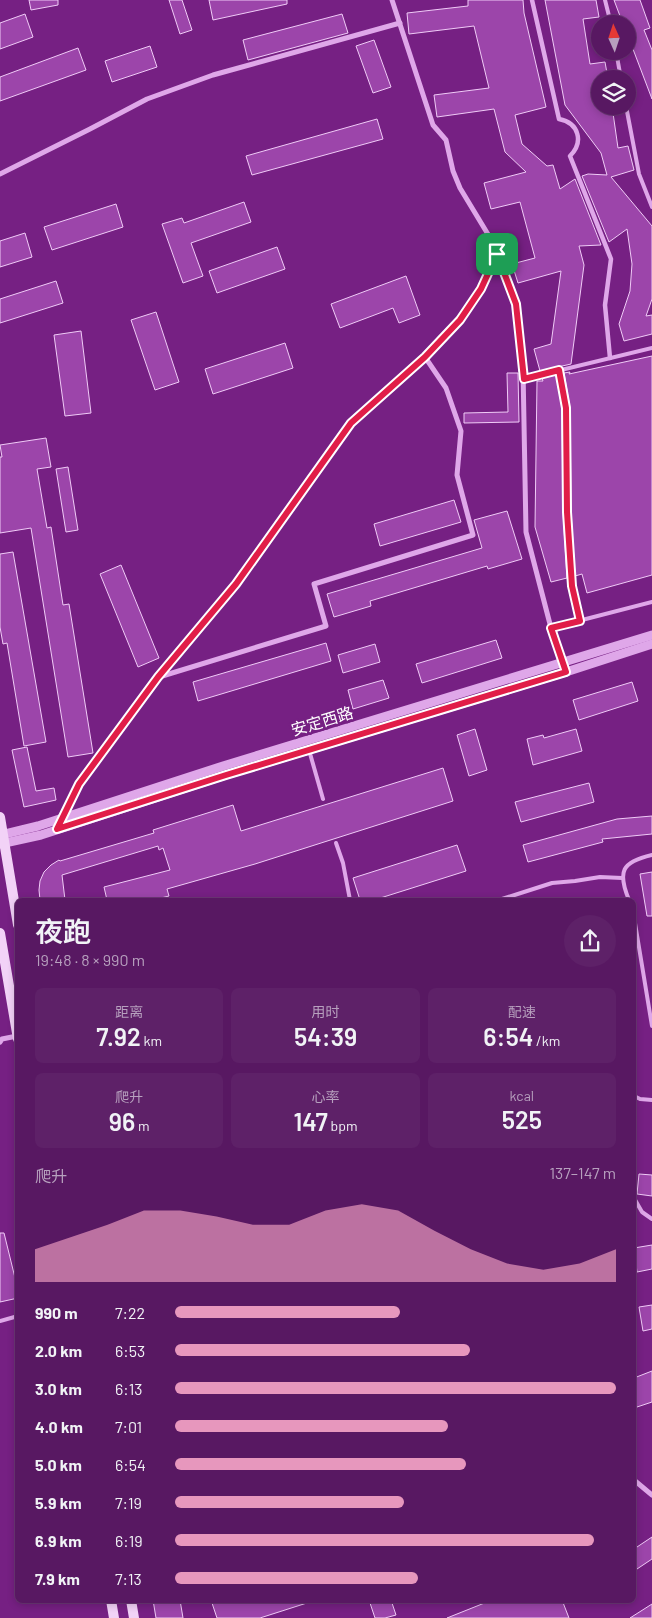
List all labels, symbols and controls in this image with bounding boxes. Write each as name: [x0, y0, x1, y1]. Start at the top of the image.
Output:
north arrow: [591, 15, 636, 60]
map controls: [591, 15, 636, 115]
button: layers: [591, 70, 636, 115]
pin: [476, 233, 518, 275]
icon: arrive: [483, 240, 511, 268]
street label: 安定西路: [288, 702, 355, 739]
text: 夜跑: [35, 914, 91, 948]
button: share: [564, 915, 616, 967]
text: 19:48 · 8 × 990 m: [35, 950, 145, 969]
text: 距离: [115, 1003, 143, 1020]
text: 用时: [311, 1003, 339, 1020]
text: 配速: [508, 1003, 536, 1020]
text: 7.92: [96, 1021, 141, 1051]
text: 54:39: [294, 1021, 357, 1051]
text: 6:54: [483, 1021, 533, 1051]
text: km: [141, 1032, 162, 1049]
text: /km: [533, 1032, 560, 1049]
text: kcal: [510, 1087, 534, 1104]
text: 爬升: [115, 1088, 143, 1105]
text: 心率: [311, 1088, 339, 1105]
text: 525: [502, 1104, 542, 1134]
text: 96: [109, 1106, 135, 1136]
text: 147: [294, 1106, 328, 1136]
text: m: [135, 1117, 150, 1134]
text: bpm: [328, 1117, 357, 1134]
text: 137–147 m: [549, 1163, 616, 1182]
text: 爬升: [35, 1166, 67, 1185]
text: 990 m: [35, 1303, 78, 1322]
text: 7:22: [115, 1303, 145, 1322]
text: 2.0 km: [35, 1341, 82, 1360]
text: 6:53: [115, 1341, 145, 1360]
text: 3.0 km: [35, 1379, 82, 1398]
text: 6:13: [115, 1379, 143, 1398]
text: 4.0 km: [35, 1417, 83, 1436]
text: 7:01: [115, 1417, 142, 1436]
text: 5.0 km: [35, 1455, 82, 1474]
text: 6:54: [115, 1455, 146, 1474]
text: 5.9 km: [35, 1493, 82, 1512]
text: 7:19: [115, 1493, 142, 1512]
text: 6.9 km: [35, 1531, 82, 1550]
text: 6:19: [115, 1531, 143, 1550]
text: 7.9 km: [35, 1569, 80, 1588]
text: 7:13: [115, 1569, 142, 1588]

